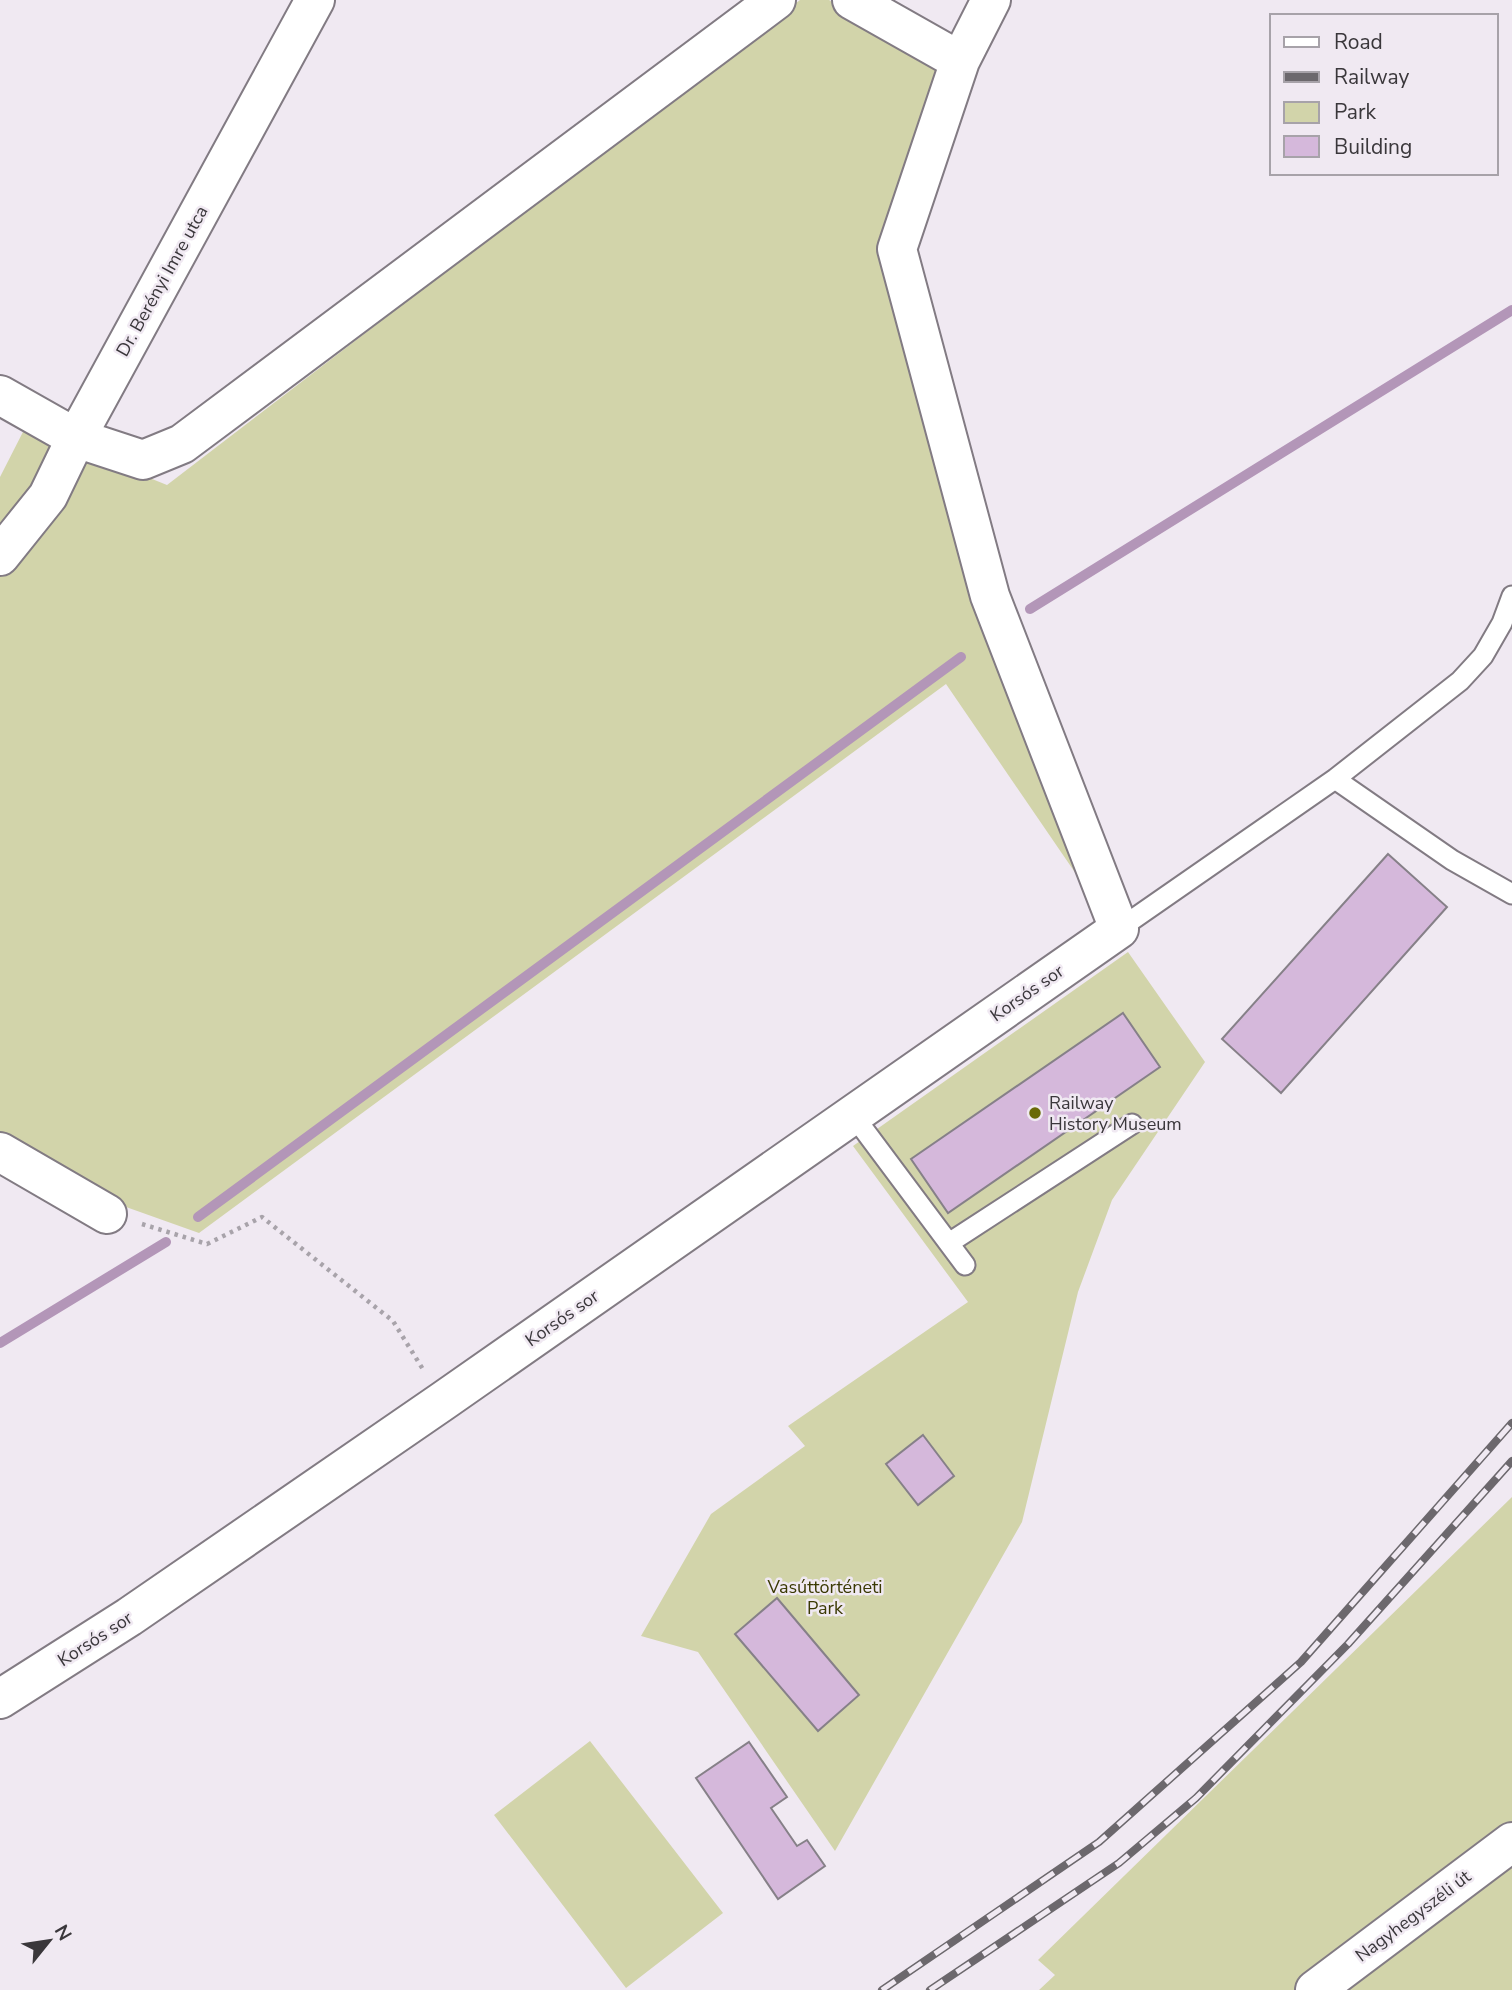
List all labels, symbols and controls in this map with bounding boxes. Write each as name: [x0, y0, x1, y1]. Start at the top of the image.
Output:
legend: [1270, 14, 1498, 175]
text: Road: [1334, 28, 1383, 56]
text: Railway: [1334, 63, 1409, 91]
text: Park: [1334, 98, 1376, 126]
text: Building: [1334, 133, 1412, 161]
street label: Dr. Berényi Imre utca: [111, 201, 213, 361]
street label: Korsós sor: [986, 959, 1069, 1027]
place label: Railway History Museum: [1049, 1091, 1182, 1136]
marker: Railway History Museum: [1027, 1105, 1043, 1121]
street label: Korsós sor: [521, 1284, 604, 1352]
park label: Vasúttörténeti Park: [767, 1575, 882, 1620]
street label: Korsós sor: [53, 1606, 137, 1672]
street label: Nagyhegyszéli út: [1350, 1864, 1476, 1967]
north arrow: [14, 1906, 84, 1976]
text: N: [48, 1920, 78, 1946]

